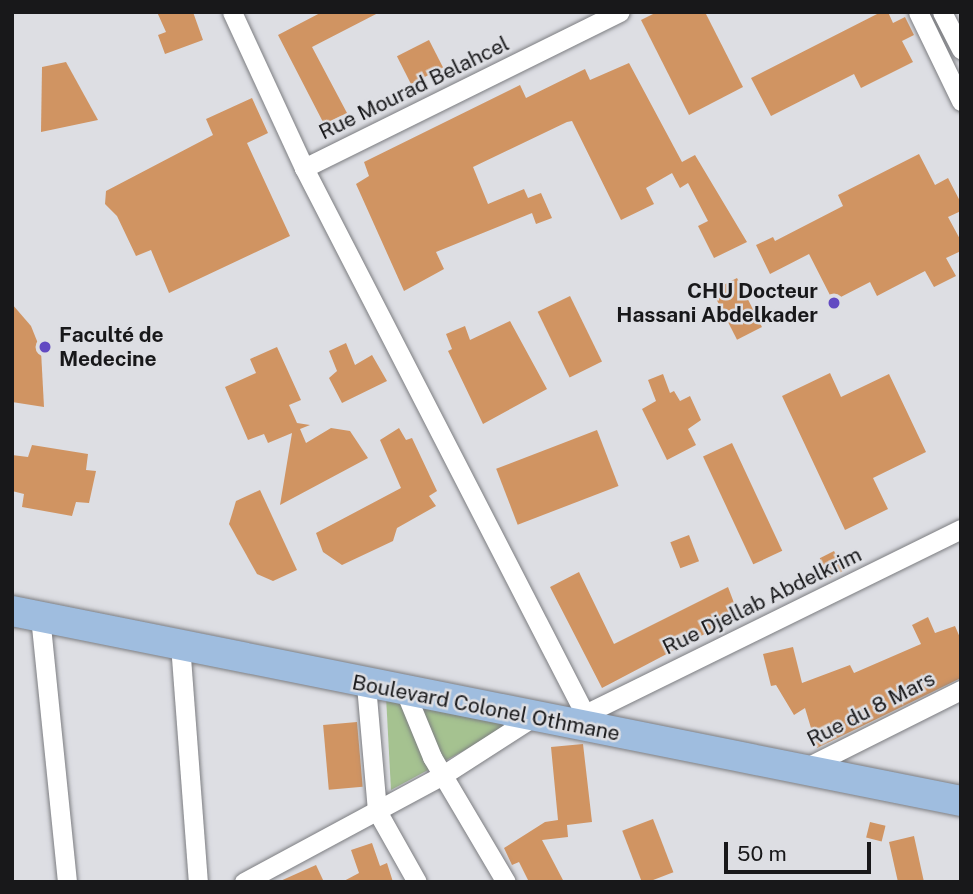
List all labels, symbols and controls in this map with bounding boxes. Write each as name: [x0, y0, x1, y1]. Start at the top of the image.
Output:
street label: Rue Mourad Belahcel: [315, 31, 513, 145]
place label: CHU Docteur Hassani Abdelkader: [616, 278, 818, 328]
marker: CHU Docteur Hassani Abdelkader: [824, 293, 844, 313]
place label: Faculté de Medecine: [59, 322, 164, 372]
marker: Faculté de Medecine: [37, 339, 53, 355]
street label: Rue Djellab Abdelkrim: [658, 542, 866, 660]
street label: Rue du 8 Mars: [803, 666, 939, 752]
street label: Boulevard Colonel Othmane: [350, 670, 622, 746]
scale bar: [728, 828, 875, 872]
text: 50 m: [737, 841, 787, 866]

